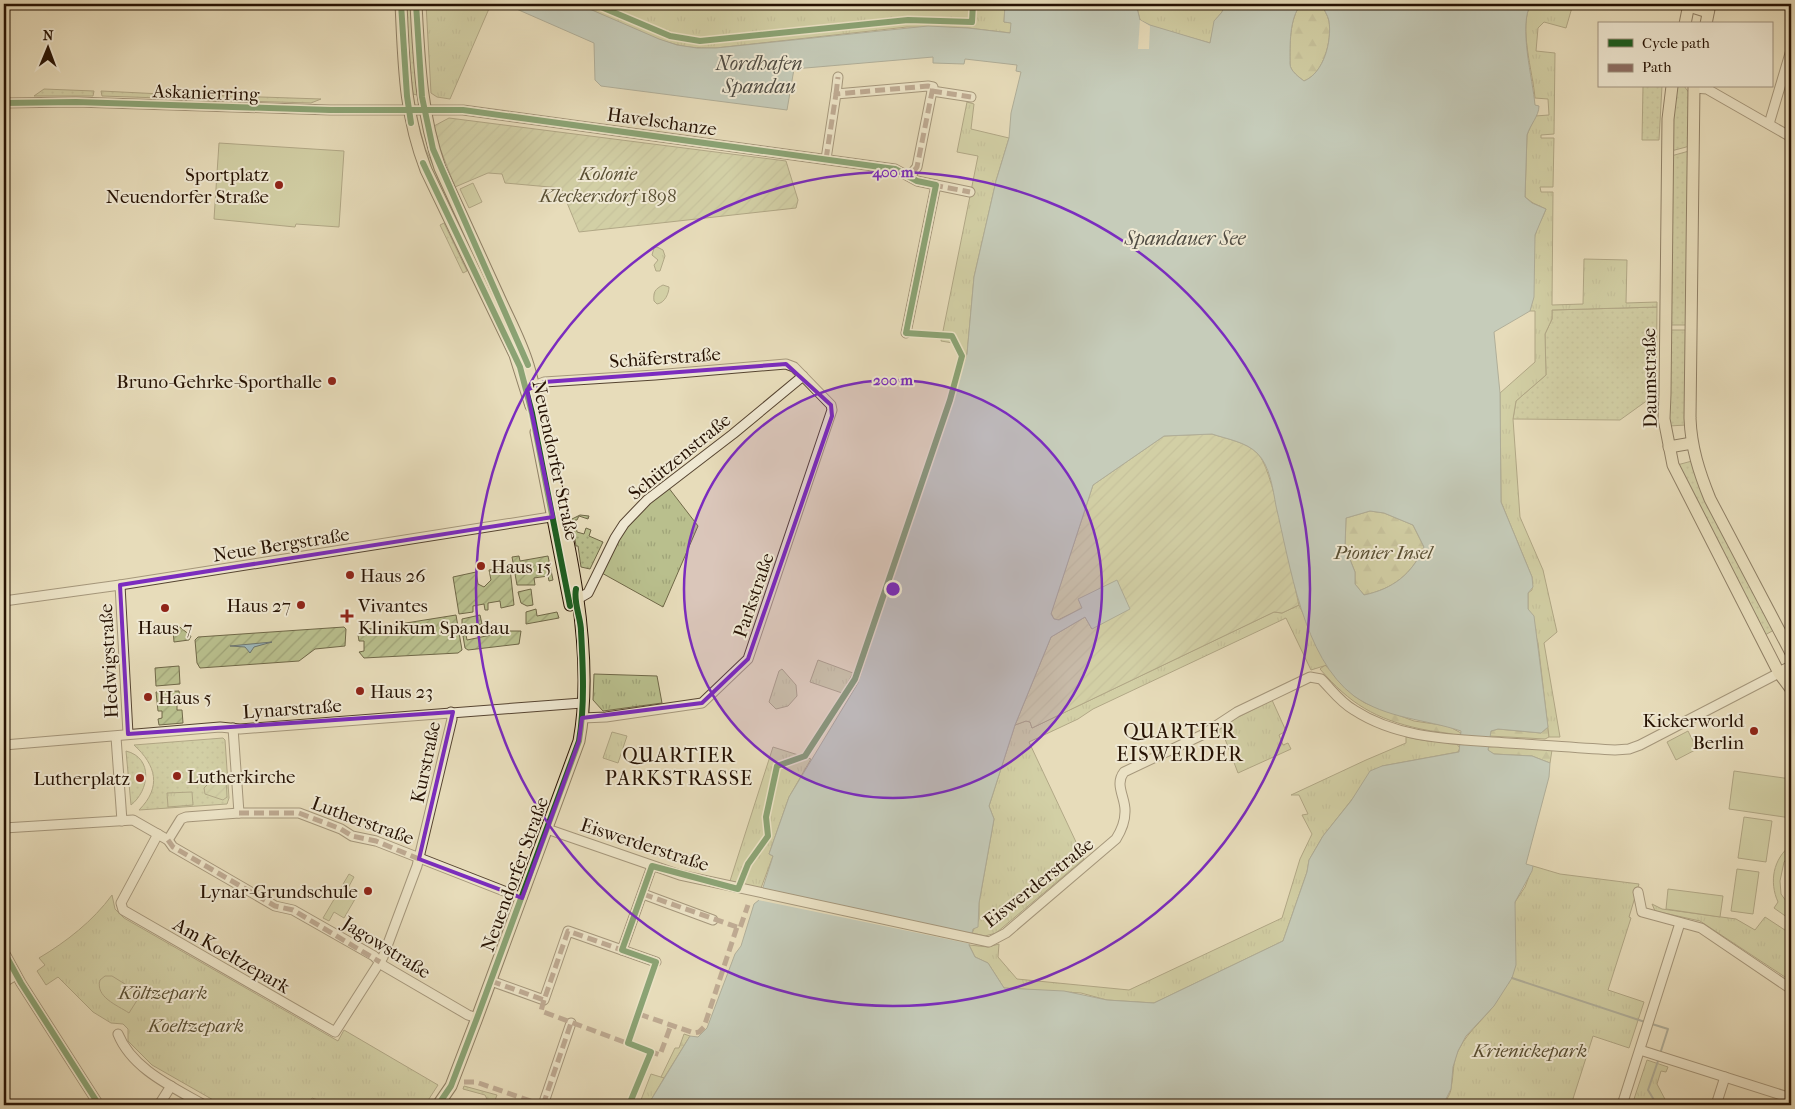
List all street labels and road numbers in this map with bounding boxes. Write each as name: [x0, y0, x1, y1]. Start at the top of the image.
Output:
street label: Askanierring: [151, 80, 261, 106]
street label: Havelschanze: [605, 103, 718, 141]
street label: Daumstraße: [1638, 328, 1662, 428]
street label: Schäferstraße: [609, 343, 721, 373]
street label: Neuendorfer Straße: [527, 378, 583, 542]
street label: Schützenstraße: [624, 409, 735, 505]
street label: Neue Bergstraße: [211, 523, 351, 567]
street label: Parkstraße: [729, 550, 779, 641]
street label: Hedwigstraße: [95, 603, 123, 719]
street label: Lynarstraße: [242, 695, 342, 723]
street label: Kurstraße: [407, 719, 445, 805]
street label: Lutherstraße: [308, 792, 417, 850]
street label: Neuendorfer Straße: [477, 794, 553, 955]
street label: Eiswerderstraße: [578, 814, 712, 876]
street label: Eiswerderstraße: [979, 833, 1098, 933]
street label: Jagowstraße: [337, 911, 434, 984]
street label: Am Koeltzepark: [168, 913, 294, 998]

